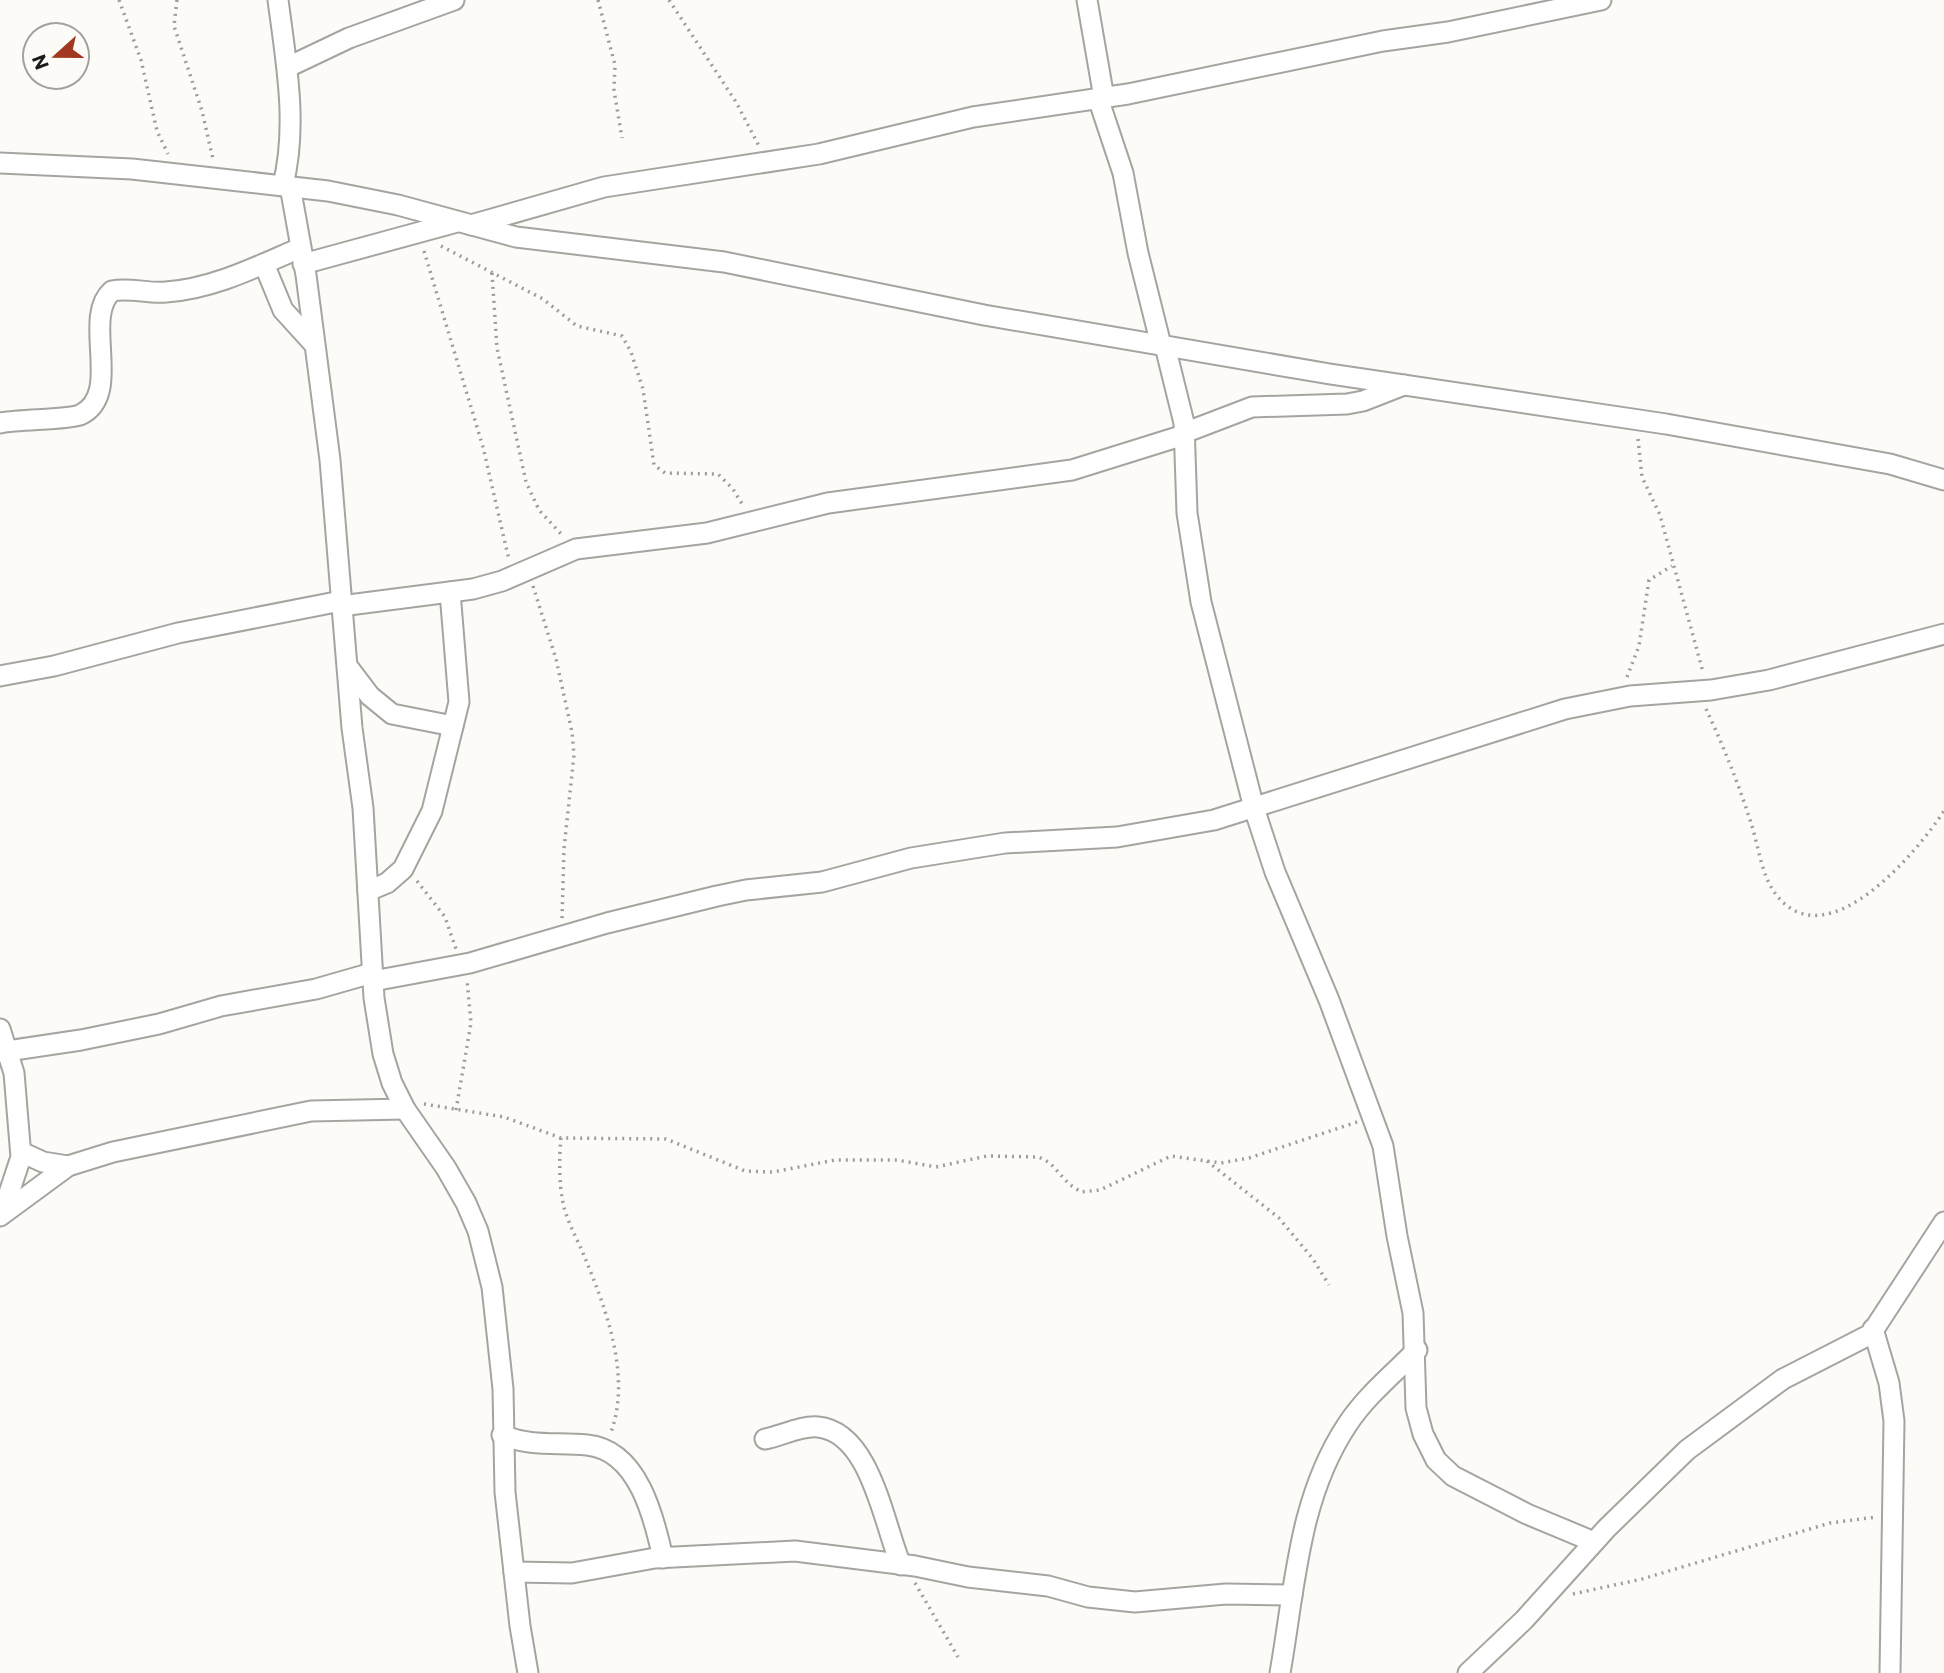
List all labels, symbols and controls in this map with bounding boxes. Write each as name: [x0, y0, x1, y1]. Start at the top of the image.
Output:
north arrow: [21, 21, 91, 91]
text: N: [26, 51, 53, 73]

